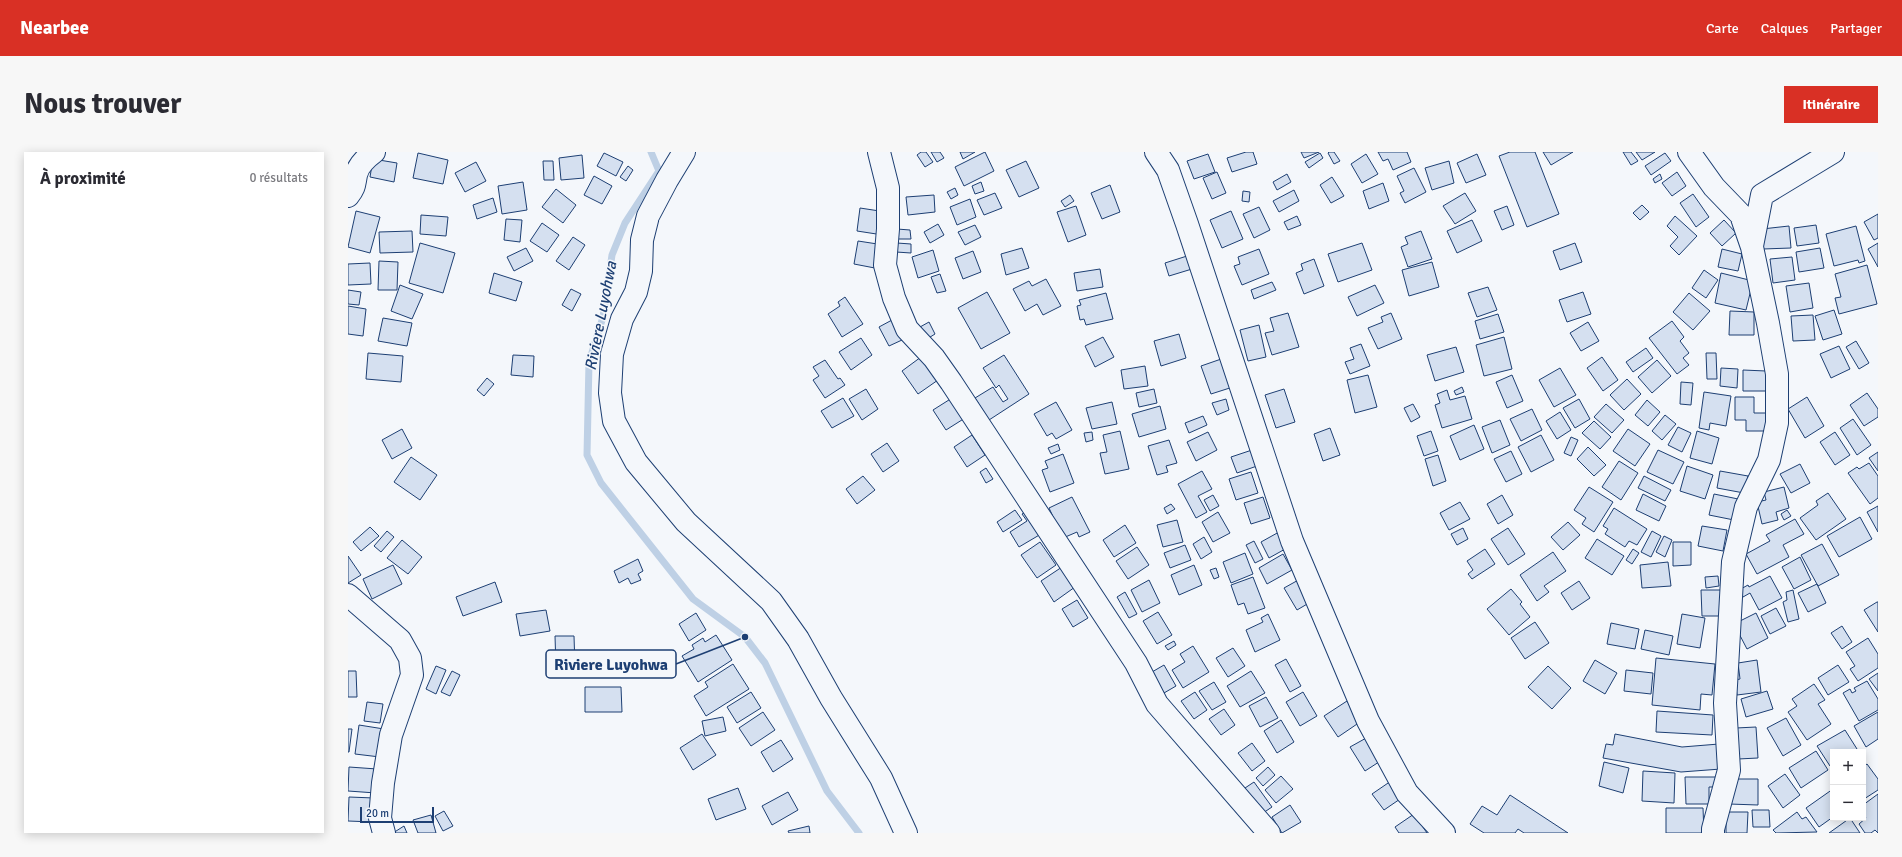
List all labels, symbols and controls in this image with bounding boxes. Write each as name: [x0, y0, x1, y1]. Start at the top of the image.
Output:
text: Nearbee: [20, 16, 89, 40]
text: Carte: [1706, 20, 1739, 37]
text: Calques: [1761, 20, 1808, 37]
text: Partager: [1830, 20, 1882, 37]
button: Itinéraire: [1784, 86, 1878, 123]
text: Nous trouver: [24, 87, 181, 121]
text: À proximité: [40, 168, 126, 189]
text: 0 résultats: [249, 170, 308, 186]
water label: Riviere Luyohwa: [581, 259, 622, 372]
callout: Riviere Luyohwa: [546, 650, 676, 678]
text: Riviere Luyohwa: [554, 655, 668, 675]
map controls: [1830, 749, 1866, 821]
button: +: [1830, 749, 1866, 785]
button: −: [1830, 785, 1866, 821]
scale bar: [360, 805, 434, 824]
text: 20 m: [366, 807, 389, 820]

